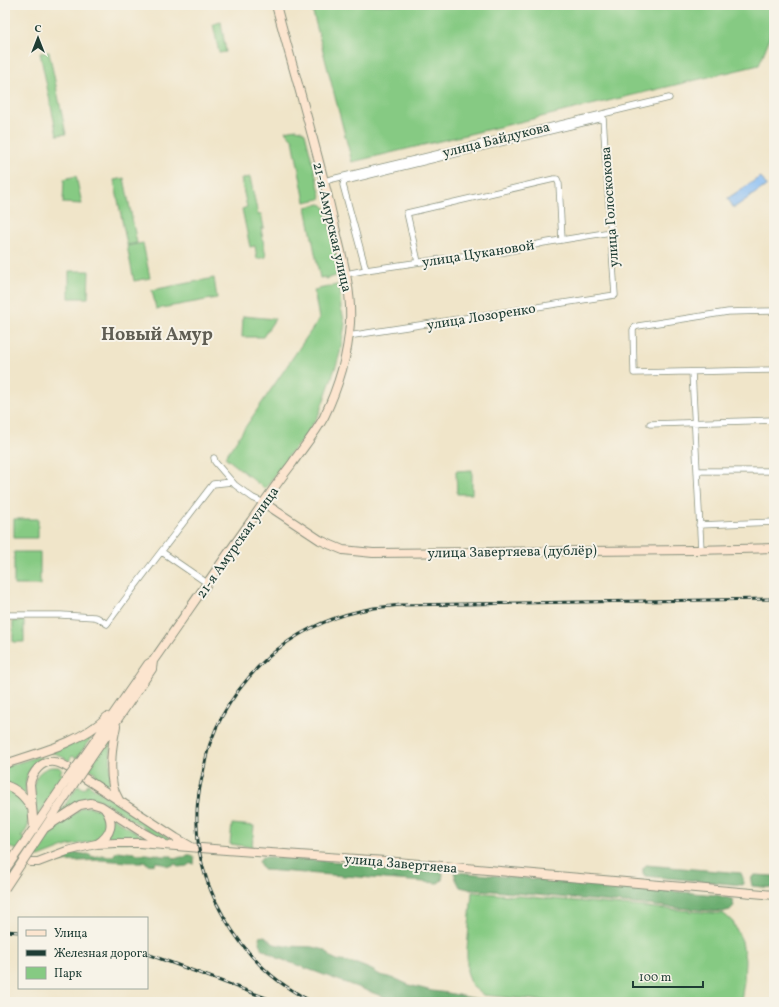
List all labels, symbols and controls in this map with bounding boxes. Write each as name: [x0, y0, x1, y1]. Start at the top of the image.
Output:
north arrow: [18, 18, 58, 58]
text: С: [34, 22, 42, 37]
street label: улица Байдукова: [441, 118, 552, 163]
street label: улица Голоскокова: [597, 146, 624, 268]
street label: 21-я Амурская улица: [307, 161, 356, 294]
street label: улица Цукановой: [421, 236, 536, 273]
street label: улица Лозоренко: [425, 299, 537, 335]
district label: Новый Амур: [101, 323, 213, 348]
street label: 21-я Амурская улица: [192, 483, 284, 603]
street label: улица Завертяева (дублёр): [427, 542, 597, 563]
street label: улица Завертяева: [344, 850, 458, 879]
legend: [18, 917, 148, 989]
text: Улица: [54, 926, 87, 942]
text: Железная дорога: [54, 946, 148, 962]
scale bar: [633, 963, 703, 989]
text: Парк: [54, 966, 82, 982]
text: 100 m: [639, 970, 672, 986]

